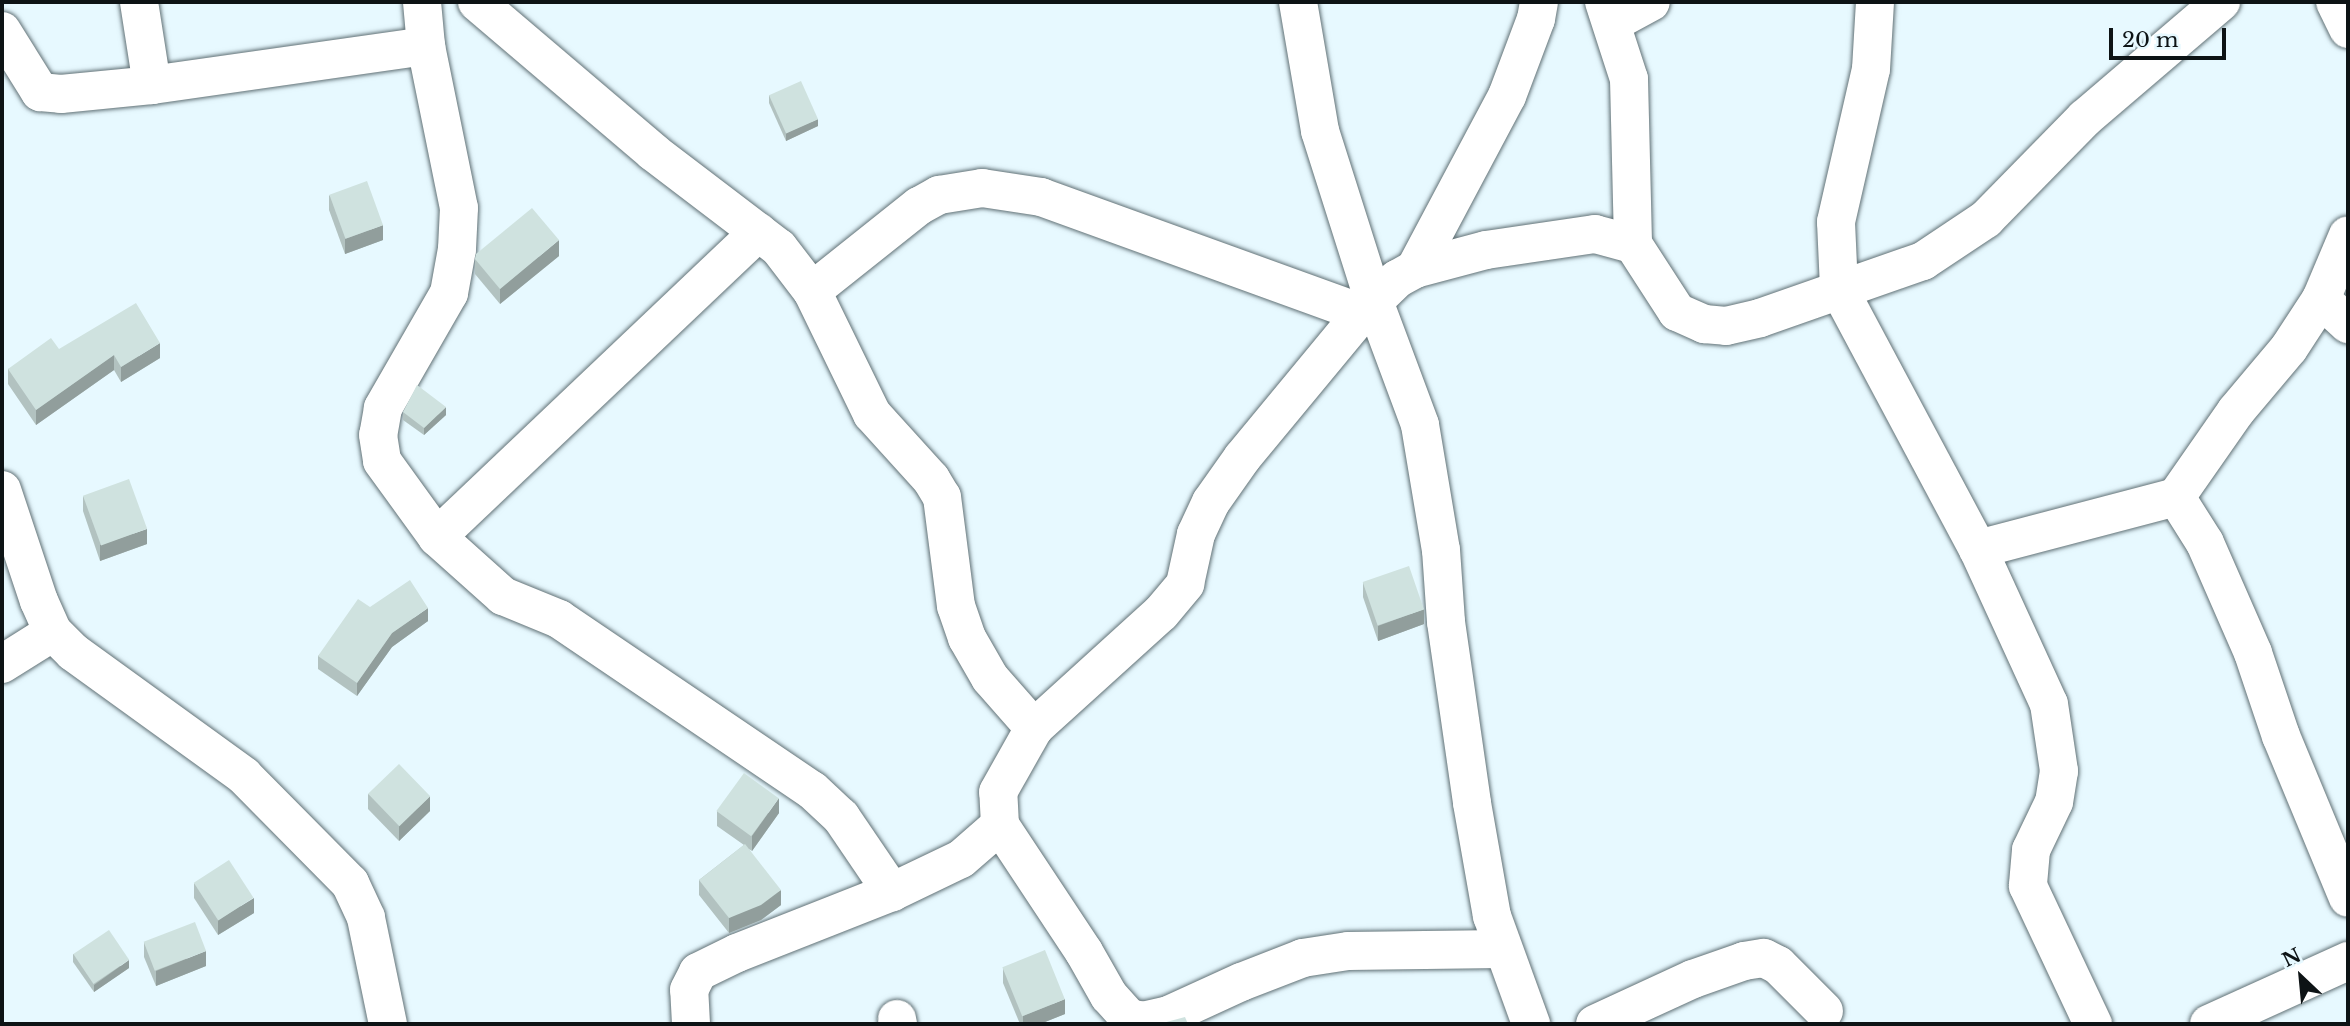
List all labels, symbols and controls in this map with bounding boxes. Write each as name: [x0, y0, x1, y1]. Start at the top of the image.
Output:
scale bar: [2112, 14, 2229, 58]
text: 20 m: [2122, 27, 2179, 53]
north arrow: [2266, 942, 2336, 1012]
text: N: [2279, 943, 2305, 972]

